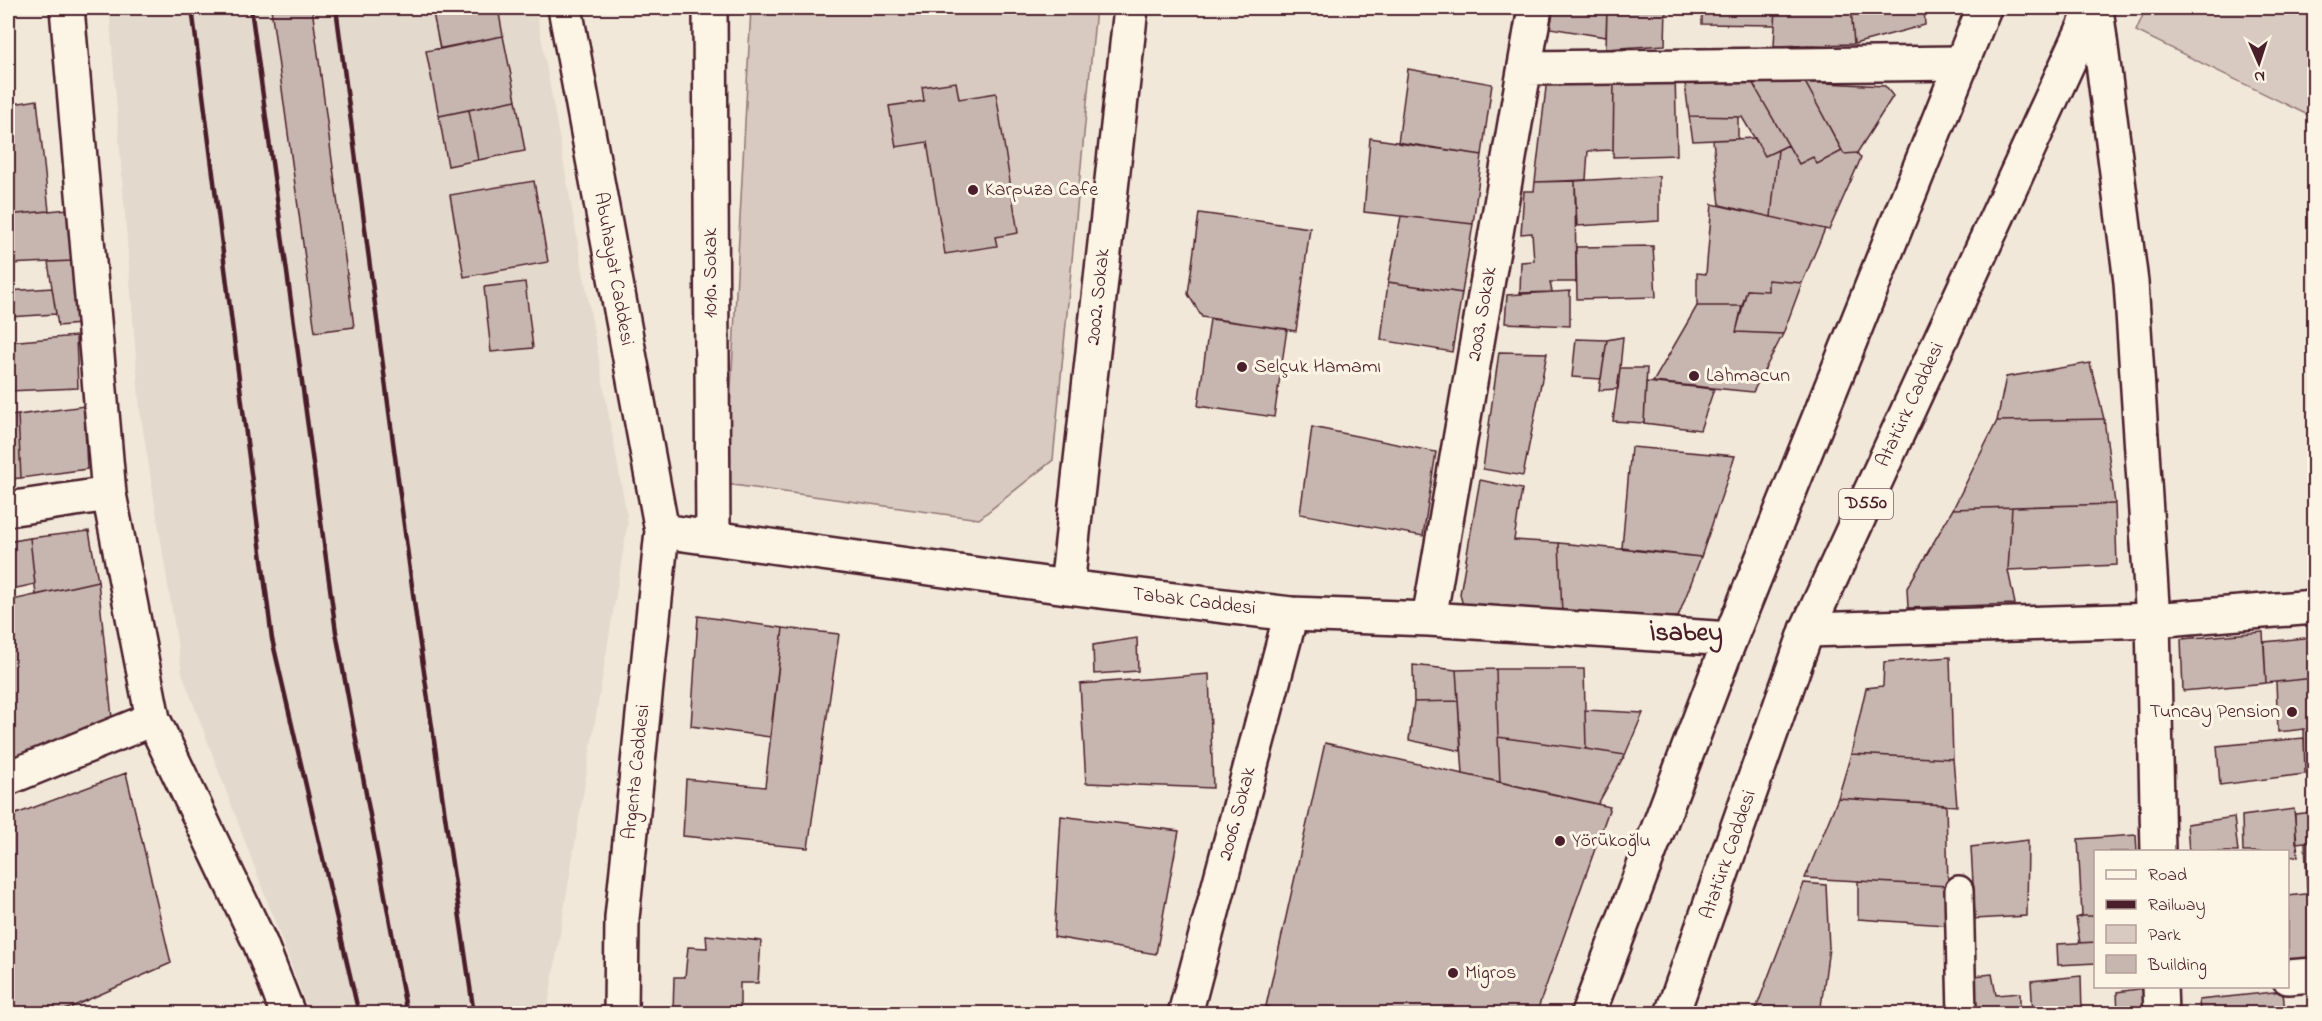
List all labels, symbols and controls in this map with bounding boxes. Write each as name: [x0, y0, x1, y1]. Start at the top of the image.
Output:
north arrow: [2229, 33, 2289, 93]
text: N: [2253, 64, 2266, 88]
place label: Karpuza Cafe: [985, 176, 1098, 205]
marker: Karpuza Cafe: [966, 183, 980, 197]
street label: Abuhayat Caddesi: [585, 190, 641, 348]
street label: 1010. Sokak: [697, 228, 726, 318]
street label: 2002. Sokak: [1079, 247, 1119, 347]
street label: 2003. Sokak: [1460, 264, 1506, 364]
street label: Atatürk Caddesi: [1869, 338, 1953, 472]
place label: Selçuk Hamamı: [1254, 353, 1381, 382]
marker: Selçuk Hamamı: [1235, 360, 1249, 374]
place label: Lahmacun: [1706, 362, 1790, 391]
marker: Lahmacun: [1687, 369, 1701, 383]
road number: D550: [1839, 489, 1893, 519]
street label: Tabak Caddesi: [1131, 580, 1257, 624]
district label: İsabey: [1649, 615, 1723, 653]
place label: Tuncay Pension: [2149, 698, 2280, 727]
street label: Argenta Caddesi: [615, 703, 660, 841]
marker: Tuncay Pension: [2285, 705, 2299, 719]
street label: 2006. Sokak: [1212, 764, 1264, 864]
street label: Atatürk Caddesi: [1693, 787, 1765, 923]
place label: Yörükoğlu: [1572, 827, 1651, 857]
marker: Yörükoğlu: [1553, 834, 1567, 848]
legend: [2094, 850, 2289, 988]
text: Road: [2148, 863, 2187, 889]
text: Railway: [2148, 893, 2205, 919]
text: Park: [2148, 923, 2181, 949]
text: Building: [2147, 953, 2207, 980]
place label: Migros: [1465, 959, 1517, 989]
marker: Migros: [1446, 966, 1460, 980]

